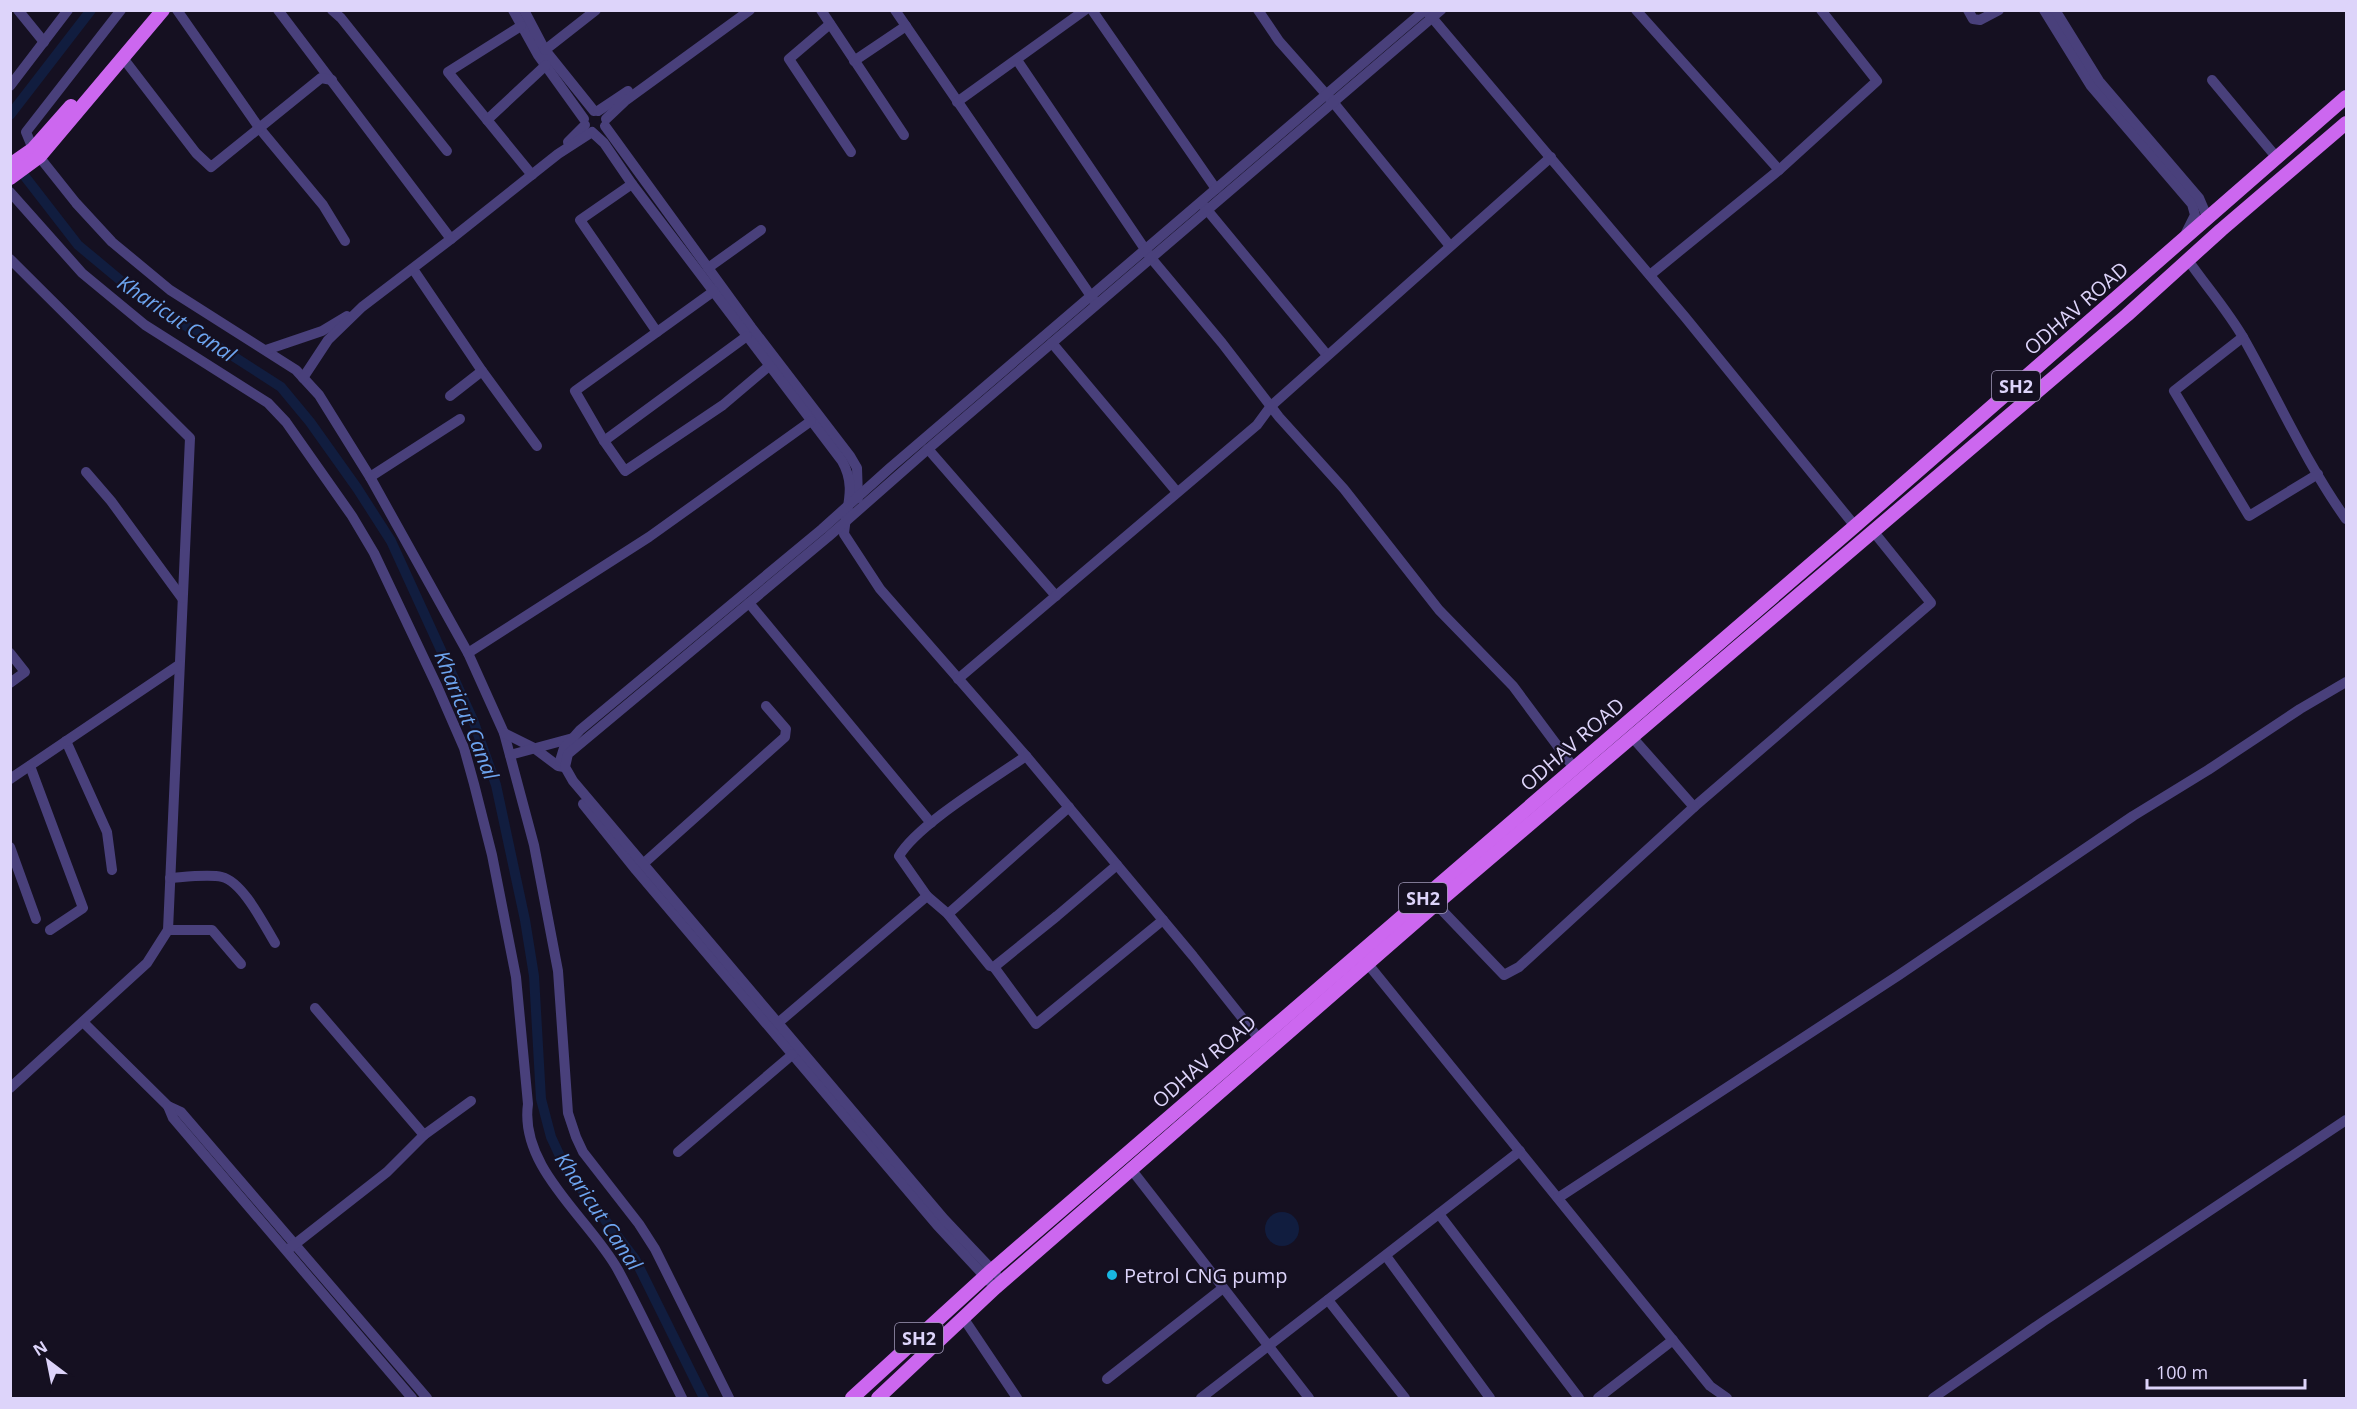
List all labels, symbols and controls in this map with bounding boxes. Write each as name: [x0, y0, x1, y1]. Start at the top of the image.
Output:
street label: ODHAV ROAD: [2018, 255, 2134, 361]
water label: Kharicut Canal: [112, 268, 242, 368]
road number: SH2: [1992, 371, 2040, 401]
water label: Kharicut Canal: [428, 646, 506, 784]
street label: ODHAV ROAD: [1514, 691, 1630, 797]
road number: SH2: [1399, 883, 1447, 913]
street label: ODHAV ROAD: [1146, 1008, 1262, 1114]
water label: Kharicut Canal: [549, 1146, 649, 1276]
place label: Petrol CNG pump: [1124, 1262, 1288, 1289]
marker: Petrol CNG pump: [1105, 1268, 1119, 1282]
road number: SH2: [895, 1323, 943, 1353]
north arrow: [18, 1331, 78, 1391]
text: N: [29, 1336, 51, 1361]
scale bar: [2147, 1352, 2304, 1390]
text: 100 m: [2156, 1360, 2208, 1384]

